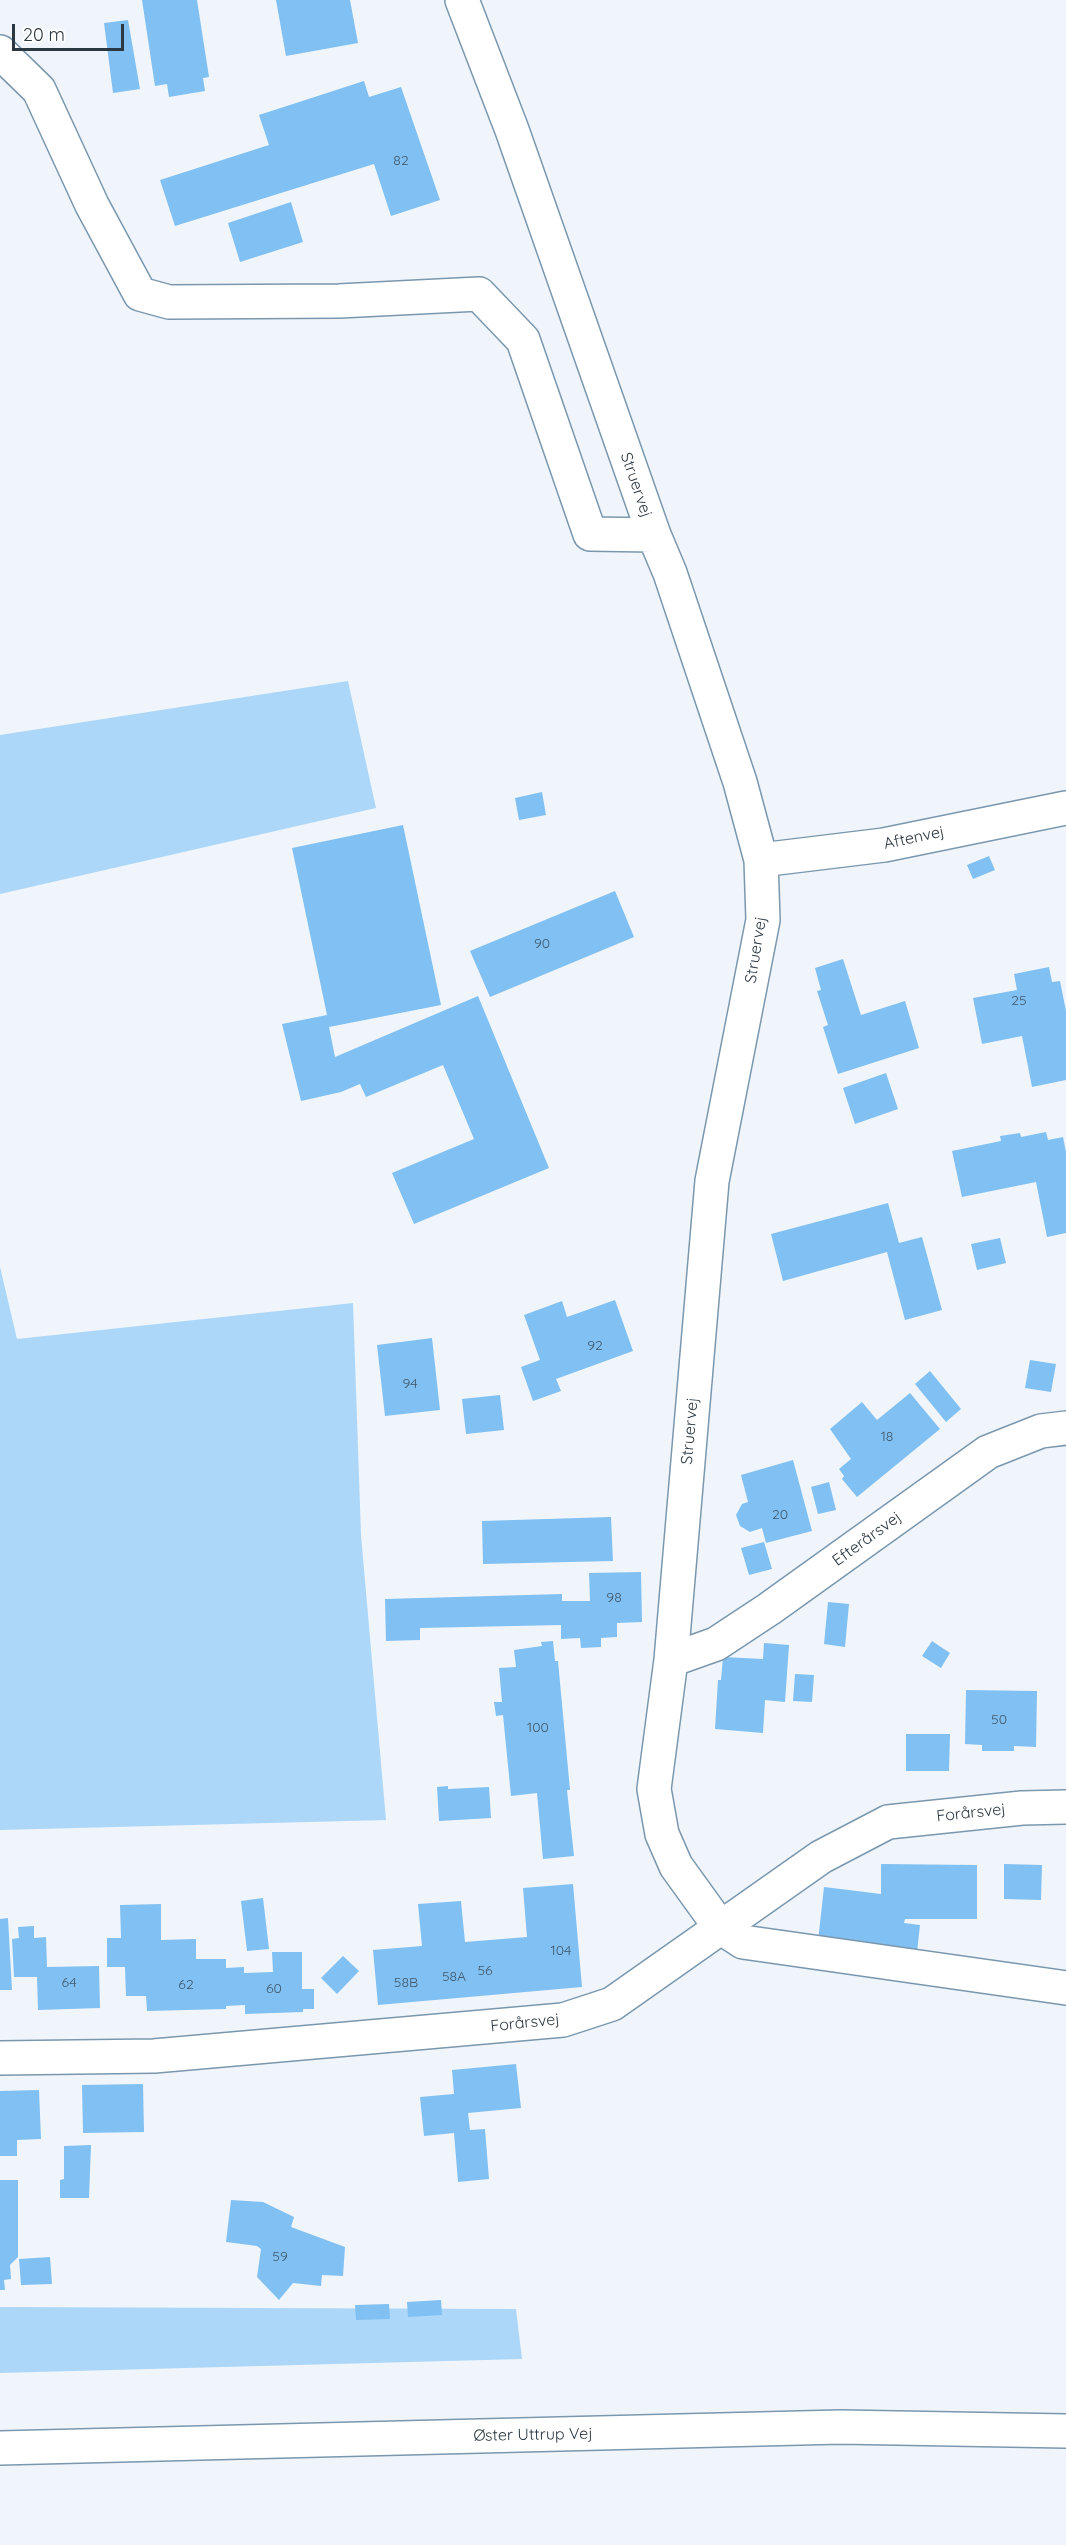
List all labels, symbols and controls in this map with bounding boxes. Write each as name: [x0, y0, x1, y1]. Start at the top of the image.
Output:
scale bar: [15, 12, 128, 50]
text: 20 m: [23, 23, 65, 46]
house number: 82: [393, 153, 409, 169]
street label: Struervej: [616, 450, 656, 520]
street label: Aftenvej: [882, 822, 946, 854]
street label: Struervej: [741, 915, 771, 985]
house number: 90: [534, 936, 550, 952]
house number: 25: [1011, 993, 1027, 1009]
house number: 92: [587, 1338, 603, 1354]
house number: 94: [402, 1376, 418, 1392]
street label: Struervej: [677, 1397, 703, 1465]
house number: 18: [881, 1429, 893, 1445]
house number: 20: [772, 1507, 788, 1523]
street label: Efterårsvej: [829, 1508, 905, 1570]
house number: 98: [606, 1590, 622, 1606]
house number: 50: [991, 1712, 1007, 1728]
house number: 100: [527, 1720, 549, 1736]
street label: Forårsvej: [935, 1800, 1007, 1826]
house number: 104: [551, 1943, 571, 1959]
house number: 56: [477, 1963, 493, 1979]
house number: 58A: [442, 1969, 466, 1985]
house number: 64: [61, 1975, 77, 1991]
house number: 58B: [394, 1975, 418, 1991]
house number: 62: [178, 1977, 194, 1993]
house number: 60: [266, 1981, 282, 1997]
street label: Forårsvej: [489, 2010, 561, 2036]
house number: 59: [272, 2249, 288, 2265]
street label: Øster Uttrup Vej: [473, 2424, 593, 2446]

